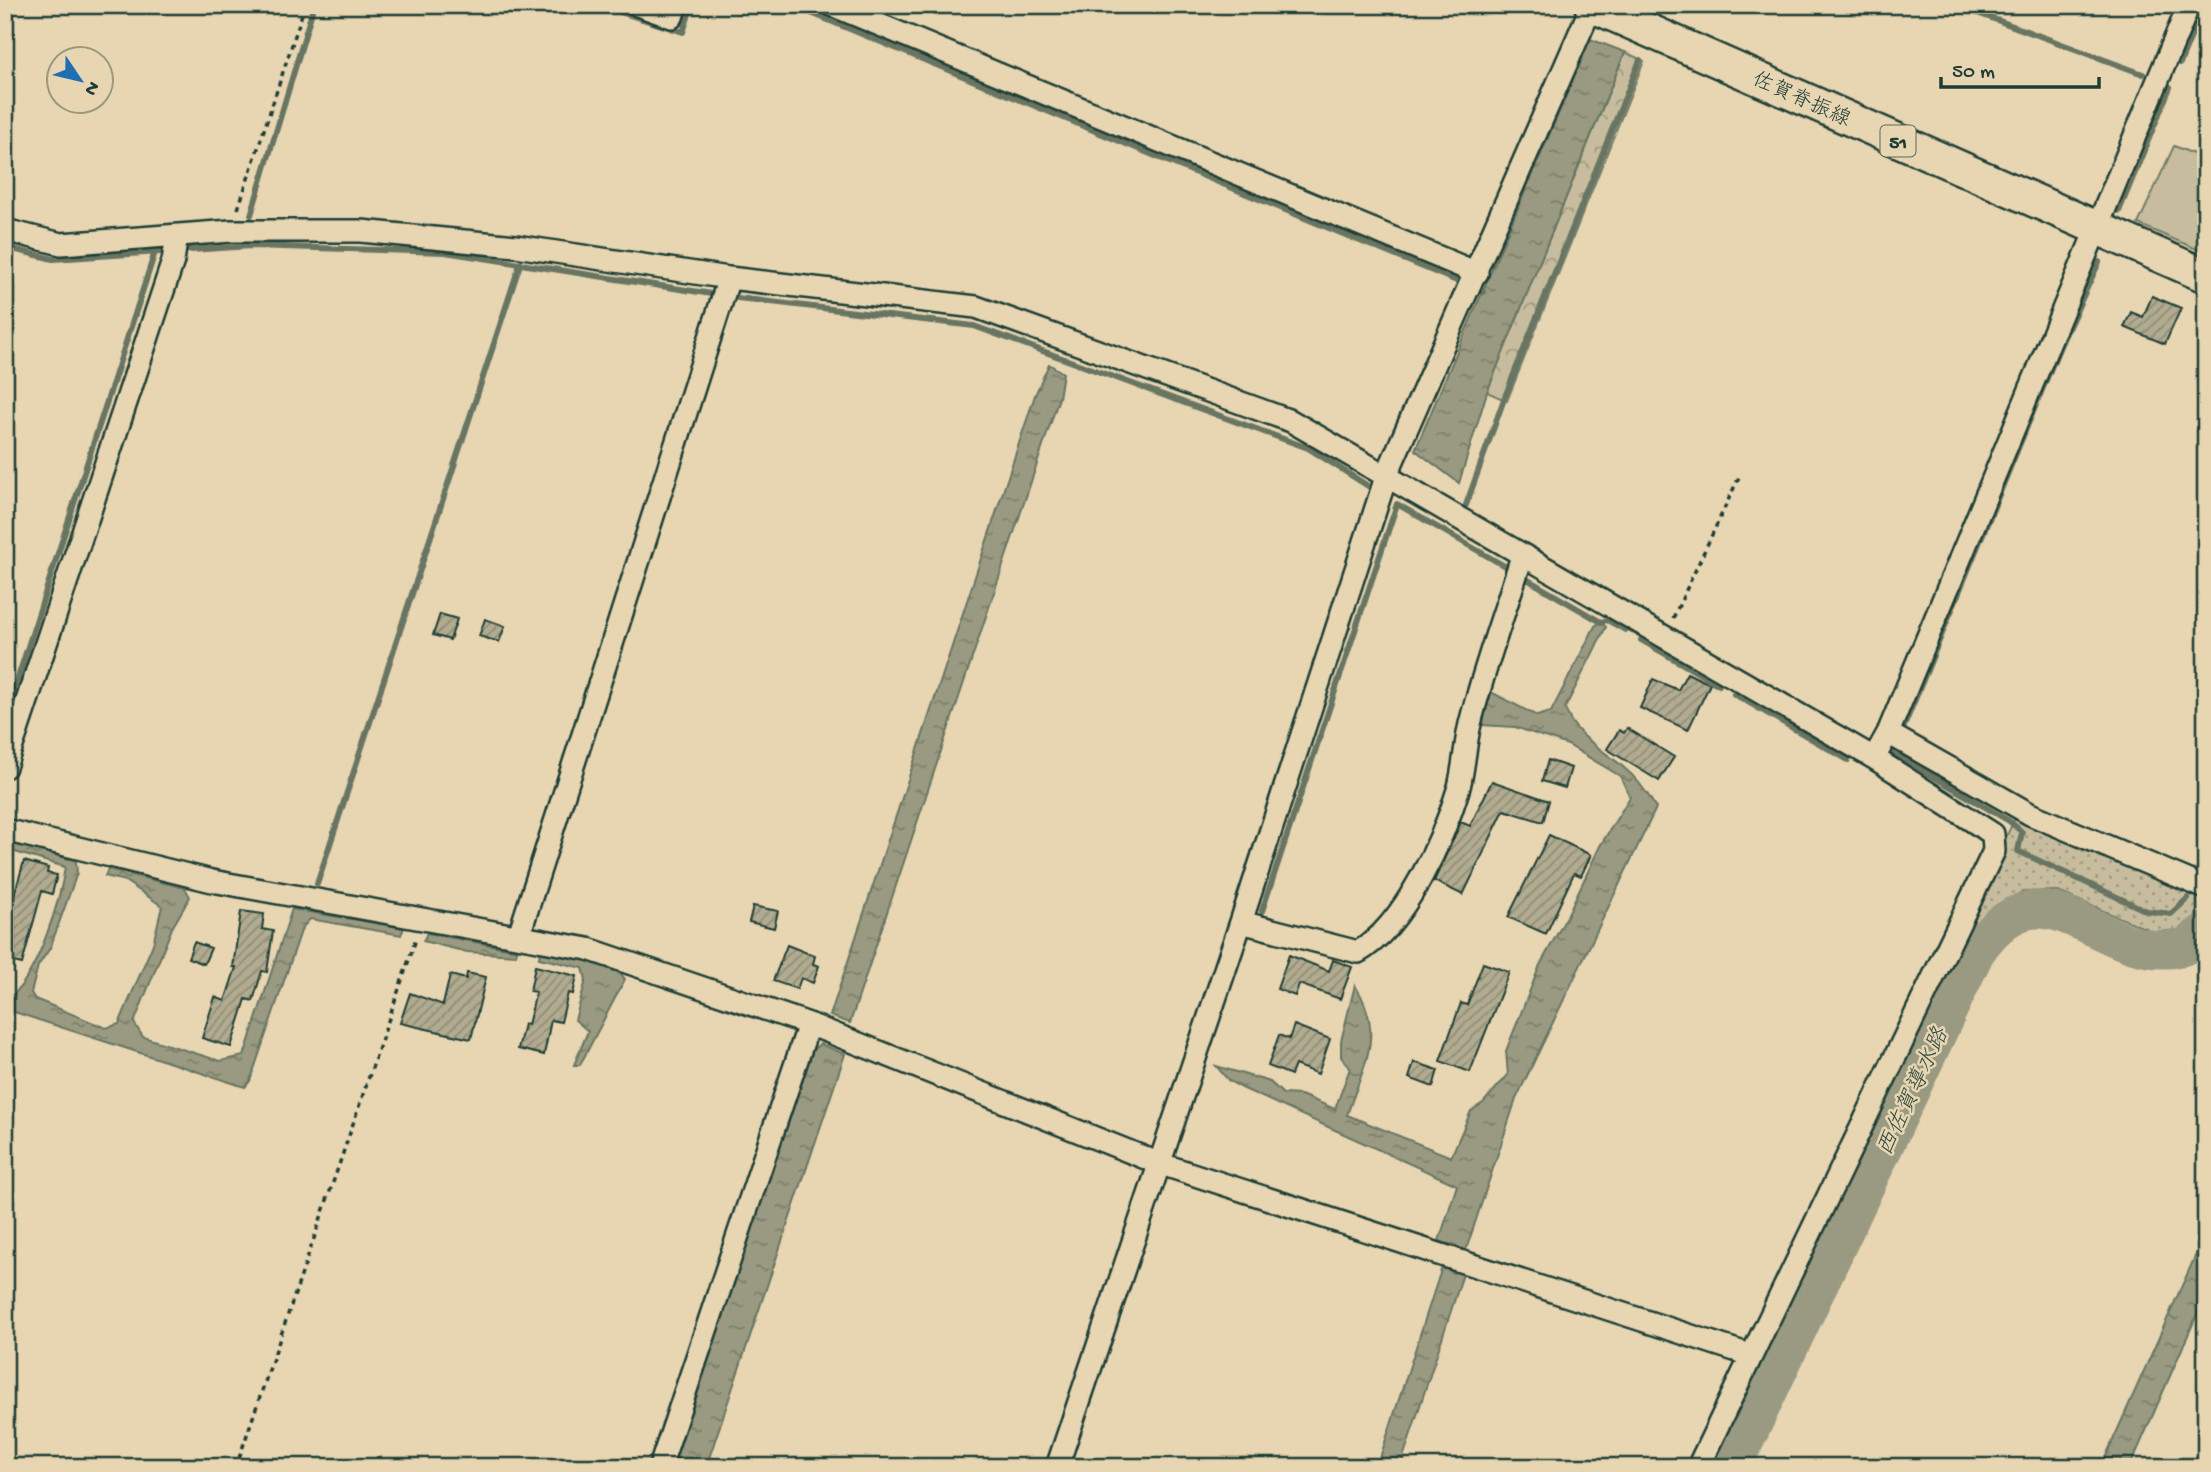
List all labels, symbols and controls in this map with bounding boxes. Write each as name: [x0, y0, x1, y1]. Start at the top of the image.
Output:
north arrow: [46, 46, 116, 116]
scale bar: [1941, 46, 2099, 90]
text: 50 m: [1952, 61, 1995, 86]
street label: 佐賀脊振線: [1748, 68, 1854, 134]
text: N: [78, 76, 104, 99]
road number: 51: [1881, 125, 1916, 156]
water label: 西佐賀導水路: [1872, 1022, 1956, 1161]

